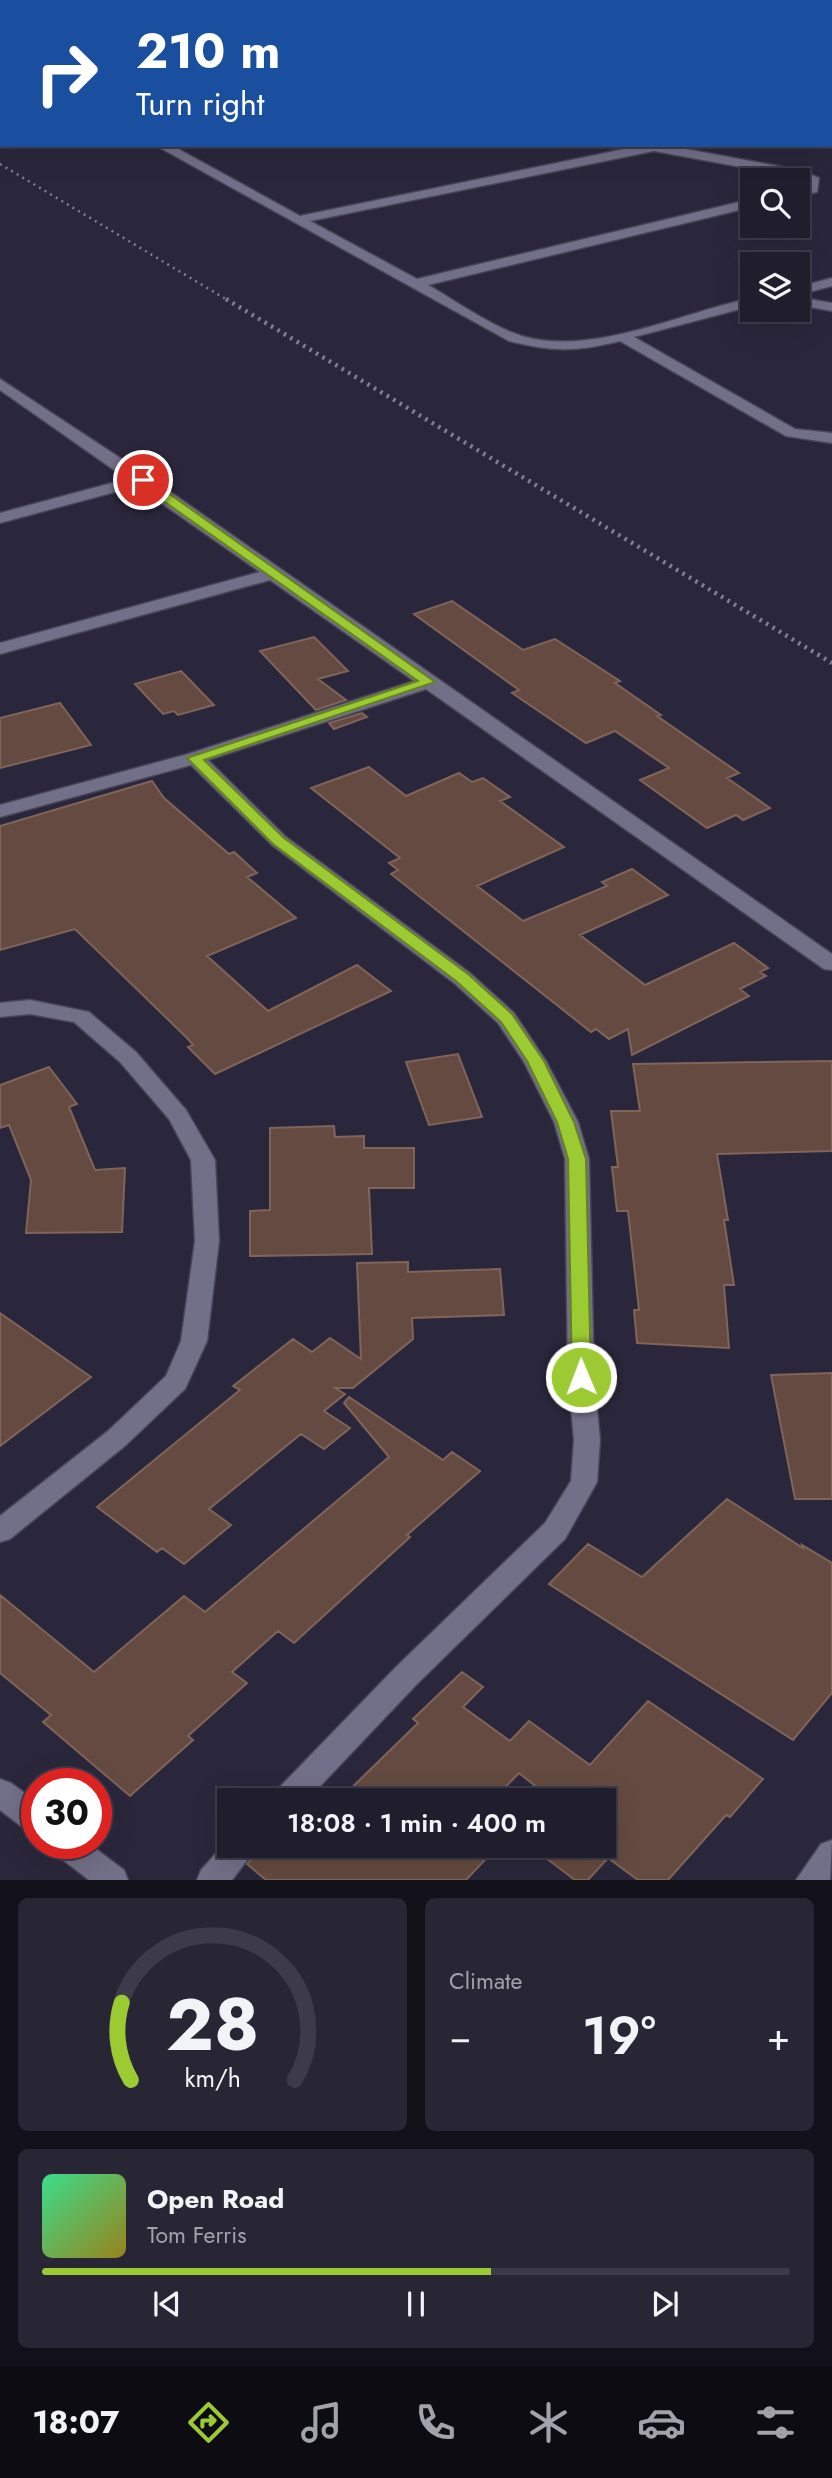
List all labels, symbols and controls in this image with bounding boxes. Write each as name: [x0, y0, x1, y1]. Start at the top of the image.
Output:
text: 210 m: [136, 16, 280, 86]
icon: right: [21, 28, 112, 119]
text: Turn right: [136, 81, 265, 127]
map controls: [740, 168, 810, 322]
button: search: [740, 168, 810, 238]
button: layers: [740, 252, 810, 322]
pin: [113, 450, 173, 510]
icon: arrive: [124, 461, 162, 499]
position arrow: [544, 1340, 618, 1414]
speed limit sign: 30: [21, 1768, 112, 1859]
text: 18:08 · 1 min · 400 m: [287, 1804, 546, 1842]
text: Climate: [449, 1964, 522, 1998]
text: 28: [166, 1973, 259, 2078]
text: 19°: [582, 1998, 656, 2074]
text: −: [449, 2009, 471, 2064]
text: +: [767, 2009, 790, 2064]
text: km/h: [184, 2060, 241, 2096]
text: Open Road: [147, 2180, 284, 2218]
text: Tom Ferris: [147, 2218, 246, 2252]
icon: previous: [148, 2285, 186, 2323]
icon: pause: [397, 2285, 435, 2323]
icon: next: [646, 2285, 684, 2323]
icon: directions: [184, 2398, 233, 2447]
icon: music: [297, 2398, 346, 2447]
icon: phone: [411, 2398, 460, 2447]
icon: climate: [524, 2398, 573, 2447]
icon: car: [637, 2398, 686, 2447]
icon: filters: [751, 2398, 800, 2447]
text: 18:07: [32, 2399, 119, 2445]

